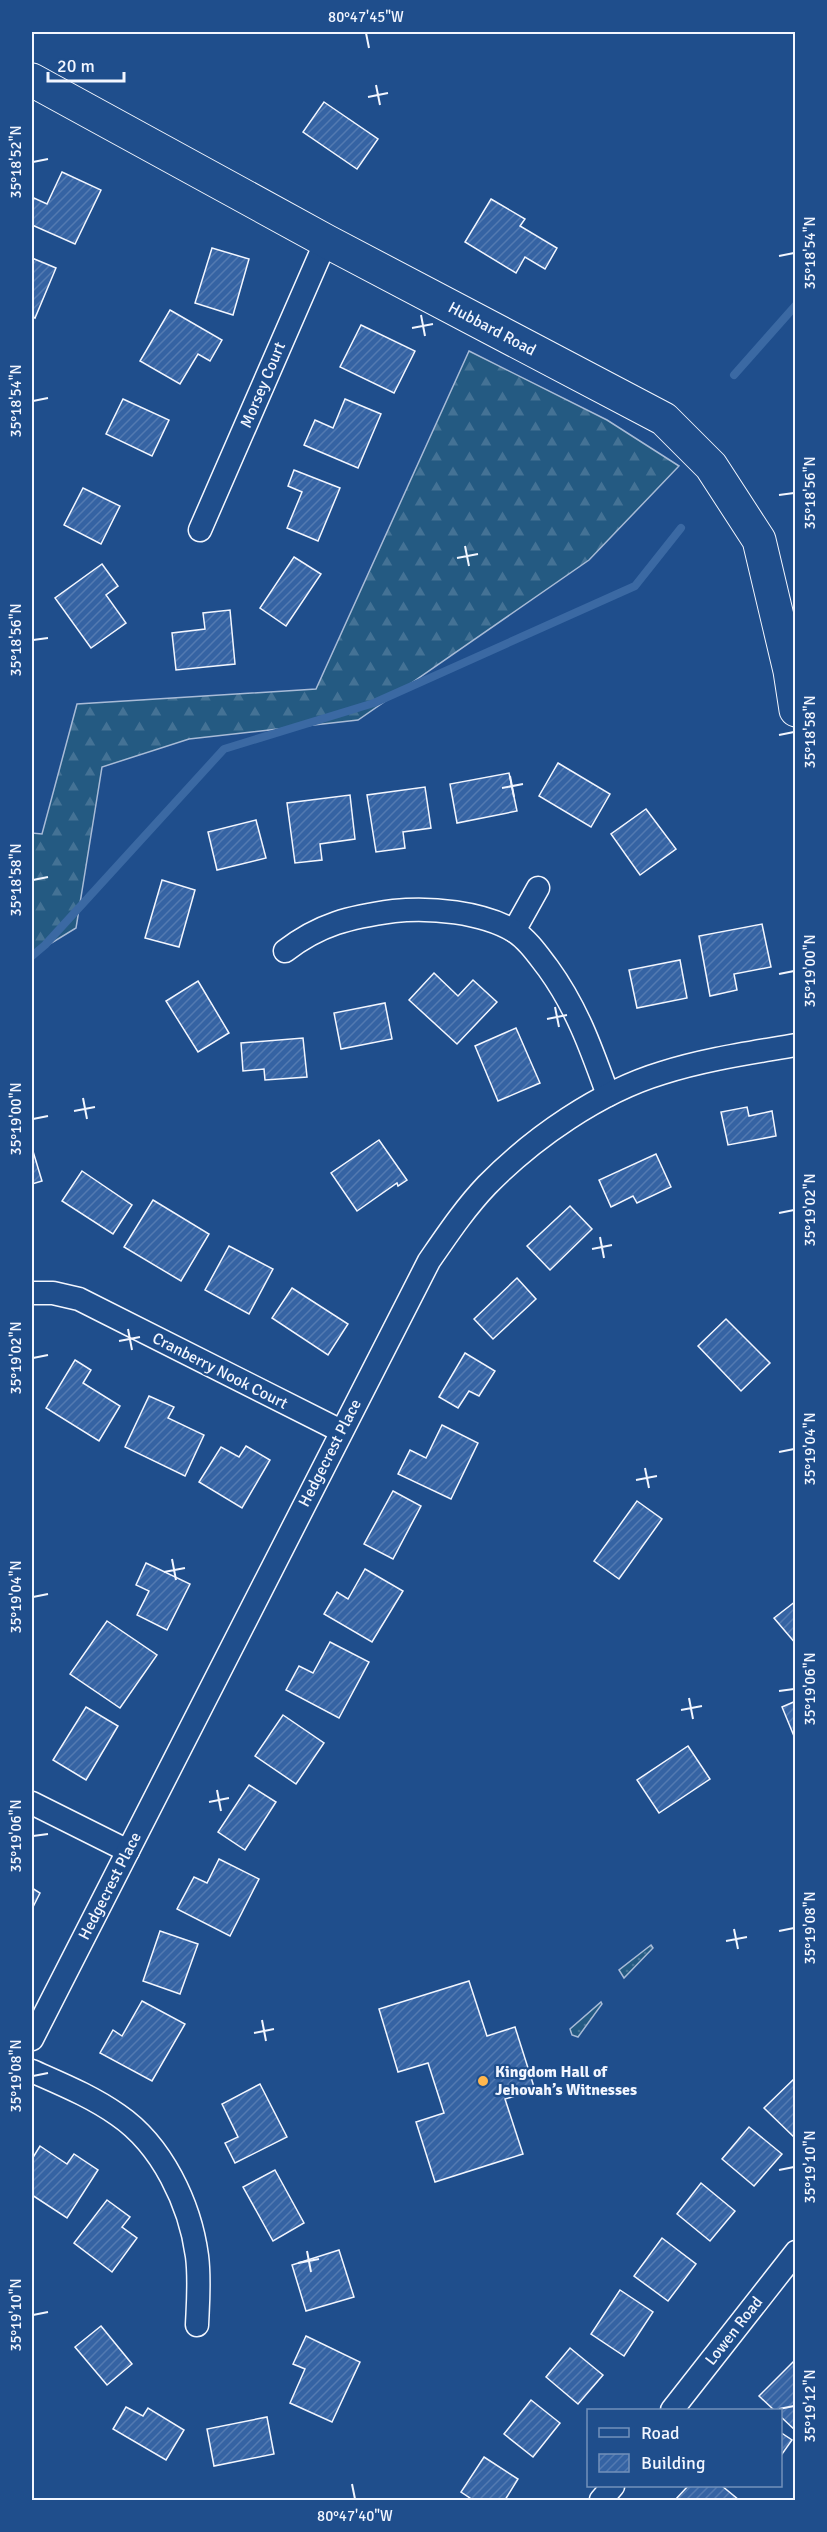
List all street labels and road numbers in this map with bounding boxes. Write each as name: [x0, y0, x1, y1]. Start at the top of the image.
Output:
street label: Hubbard Road: [445, 298, 539, 360]
street label: Morsey Court: [236, 339, 290, 431]
street label: Cranberry Nook Court: [149, 1328, 291, 1414]
street label: Hedgecrest Place: [294, 1396, 366, 1510]
street label: Hedgecrest Place: [74, 1829, 146, 1943]
street label: Lowen Road: [701, 2293, 767, 2369]

